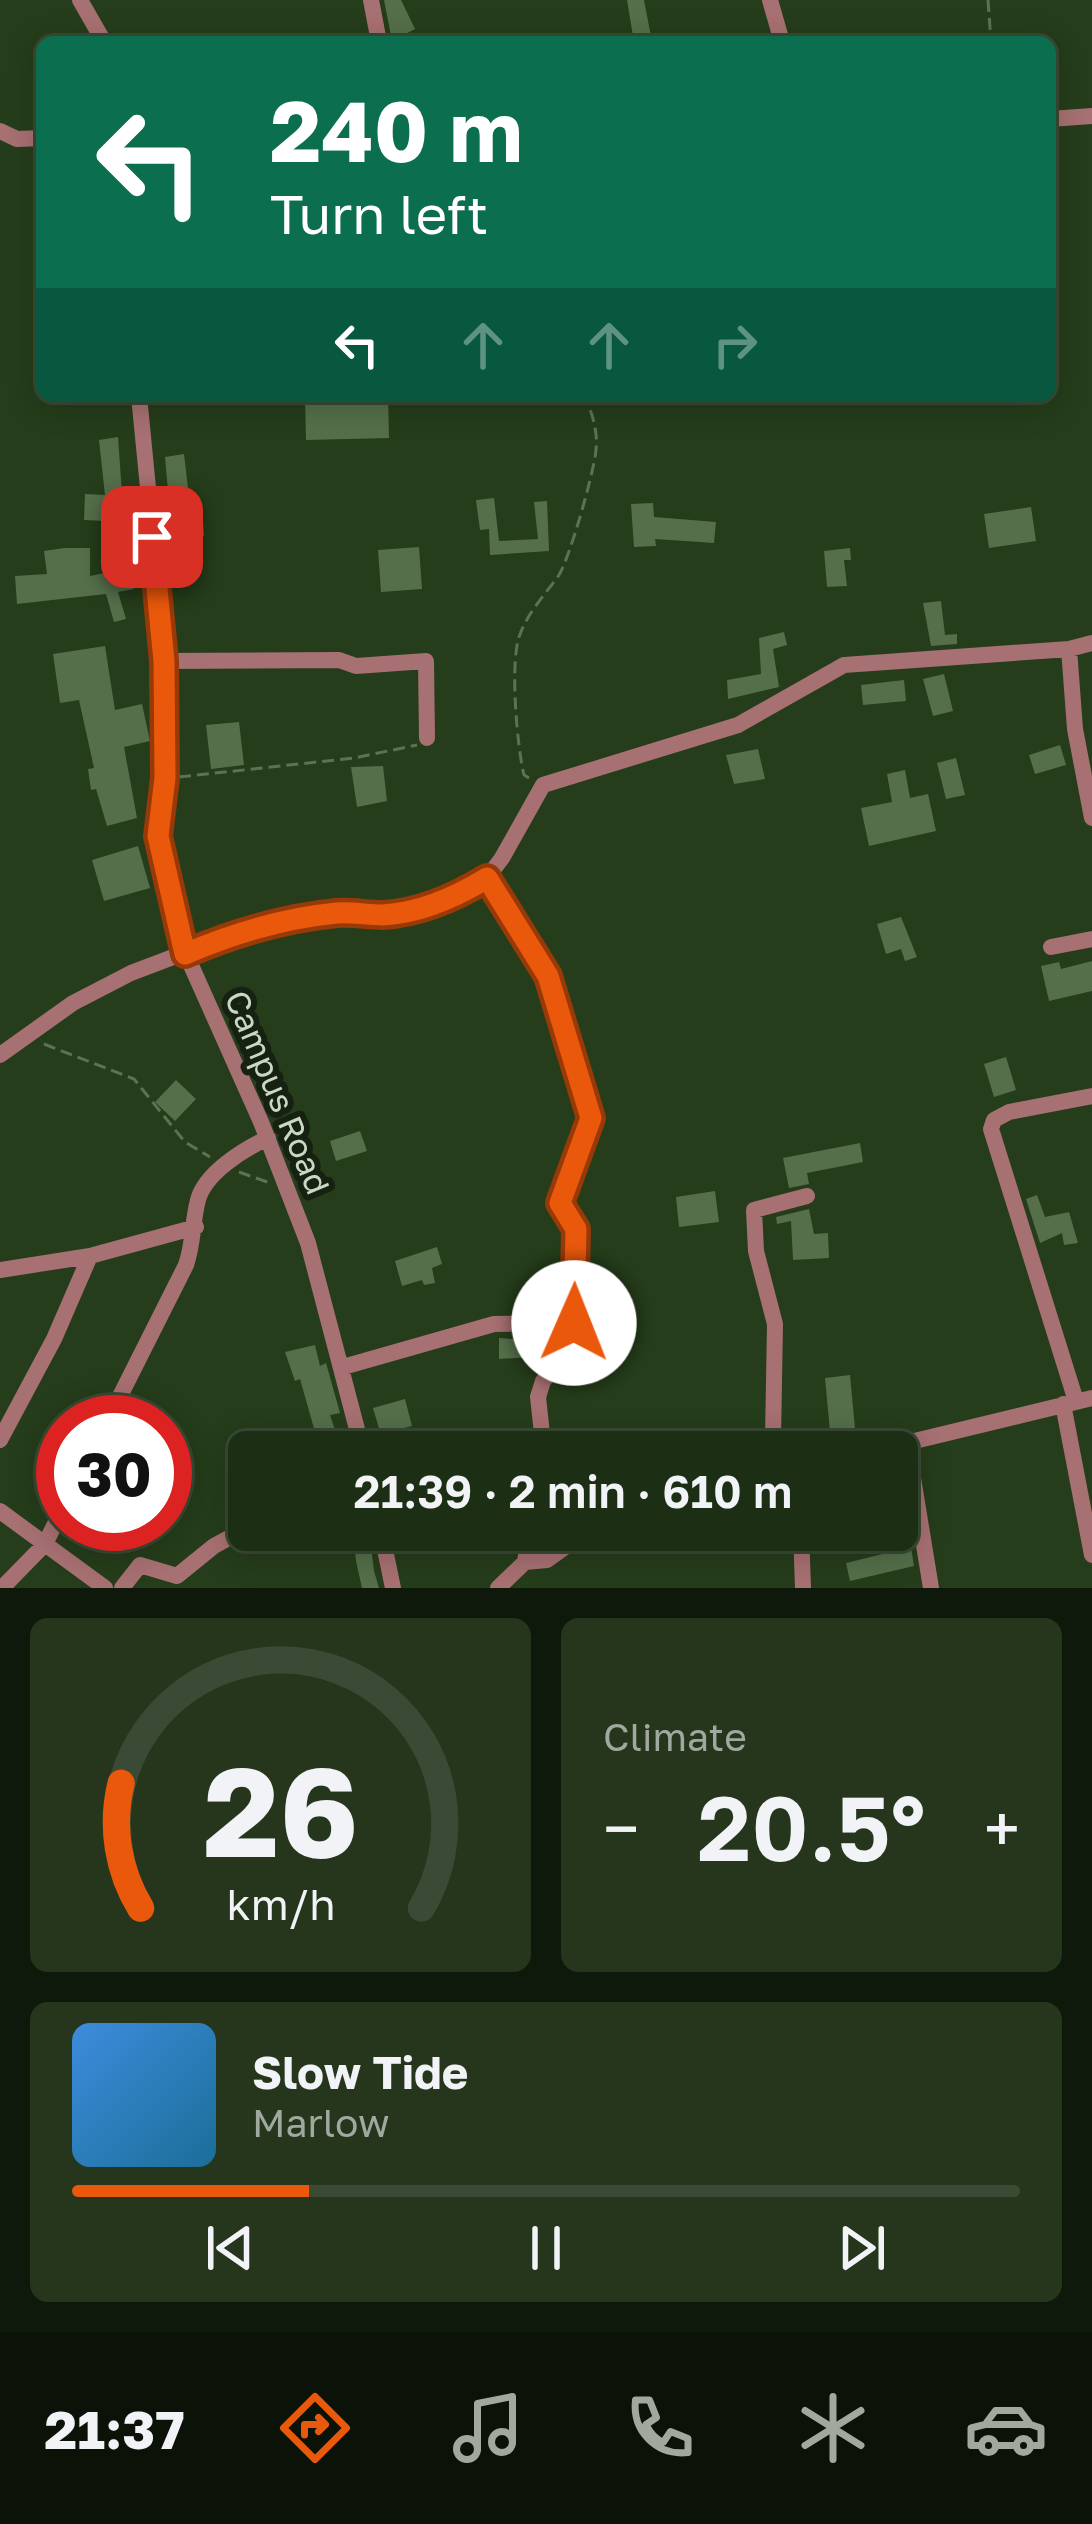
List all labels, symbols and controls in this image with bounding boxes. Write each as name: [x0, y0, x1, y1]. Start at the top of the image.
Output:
text: 240 m: [270, 80, 523, 180]
icon: left: [72, 84, 228, 240]
text: Turn left: [270, 181, 488, 246]
icon: left: [324, 312, 390, 378]
icon: ahead: [450, 312, 516, 378]
icon: ahead: [576, 312, 642, 378]
icon: right: [702, 312, 768, 378]
pin: [101, 486, 203, 588]
icon: arrive: [119, 504, 185, 570]
street label: Campus Road: [218, 984, 338, 1200]
position arrow: [511, 1260, 637, 1386]
speed limit sign: 30: [36, 1395, 192, 1551]
text: 21:39 · 2 min · 610 m: [354, 1464, 792, 1518]
text: Climate: [603, 1713, 747, 1760]
text: 26: [203, 1735, 358, 1884]
text: 20.5°: [697, 1773, 926, 1881]
text: −: [603, 1788, 639, 1868]
text: +: [984, 1788, 1020, 1868]
text: km/h: [226, 1878, 335, 1929]
text: Slow Tide: [252, 2045, 468, 2099]
text: Marlow: [252, 2099, 389, 2146]
icon: previous: [197, 2215, 263, 2281]
icon: pause: [513, 2215, 579, 2281]
icon: next: [829, 2215, 895, 2281]
icon: directions: [273, 2386, 357, 2470]
icon: music: [446, 2386, 530, 2470]
icon: phone: [618, 2386, 702, 2470]
icon: climate: [791, 2386, 875, 2470]
icon: car: [964, 2386, 1048, 2470]
text: 21:37: [44, 2396, 185, 2461]

